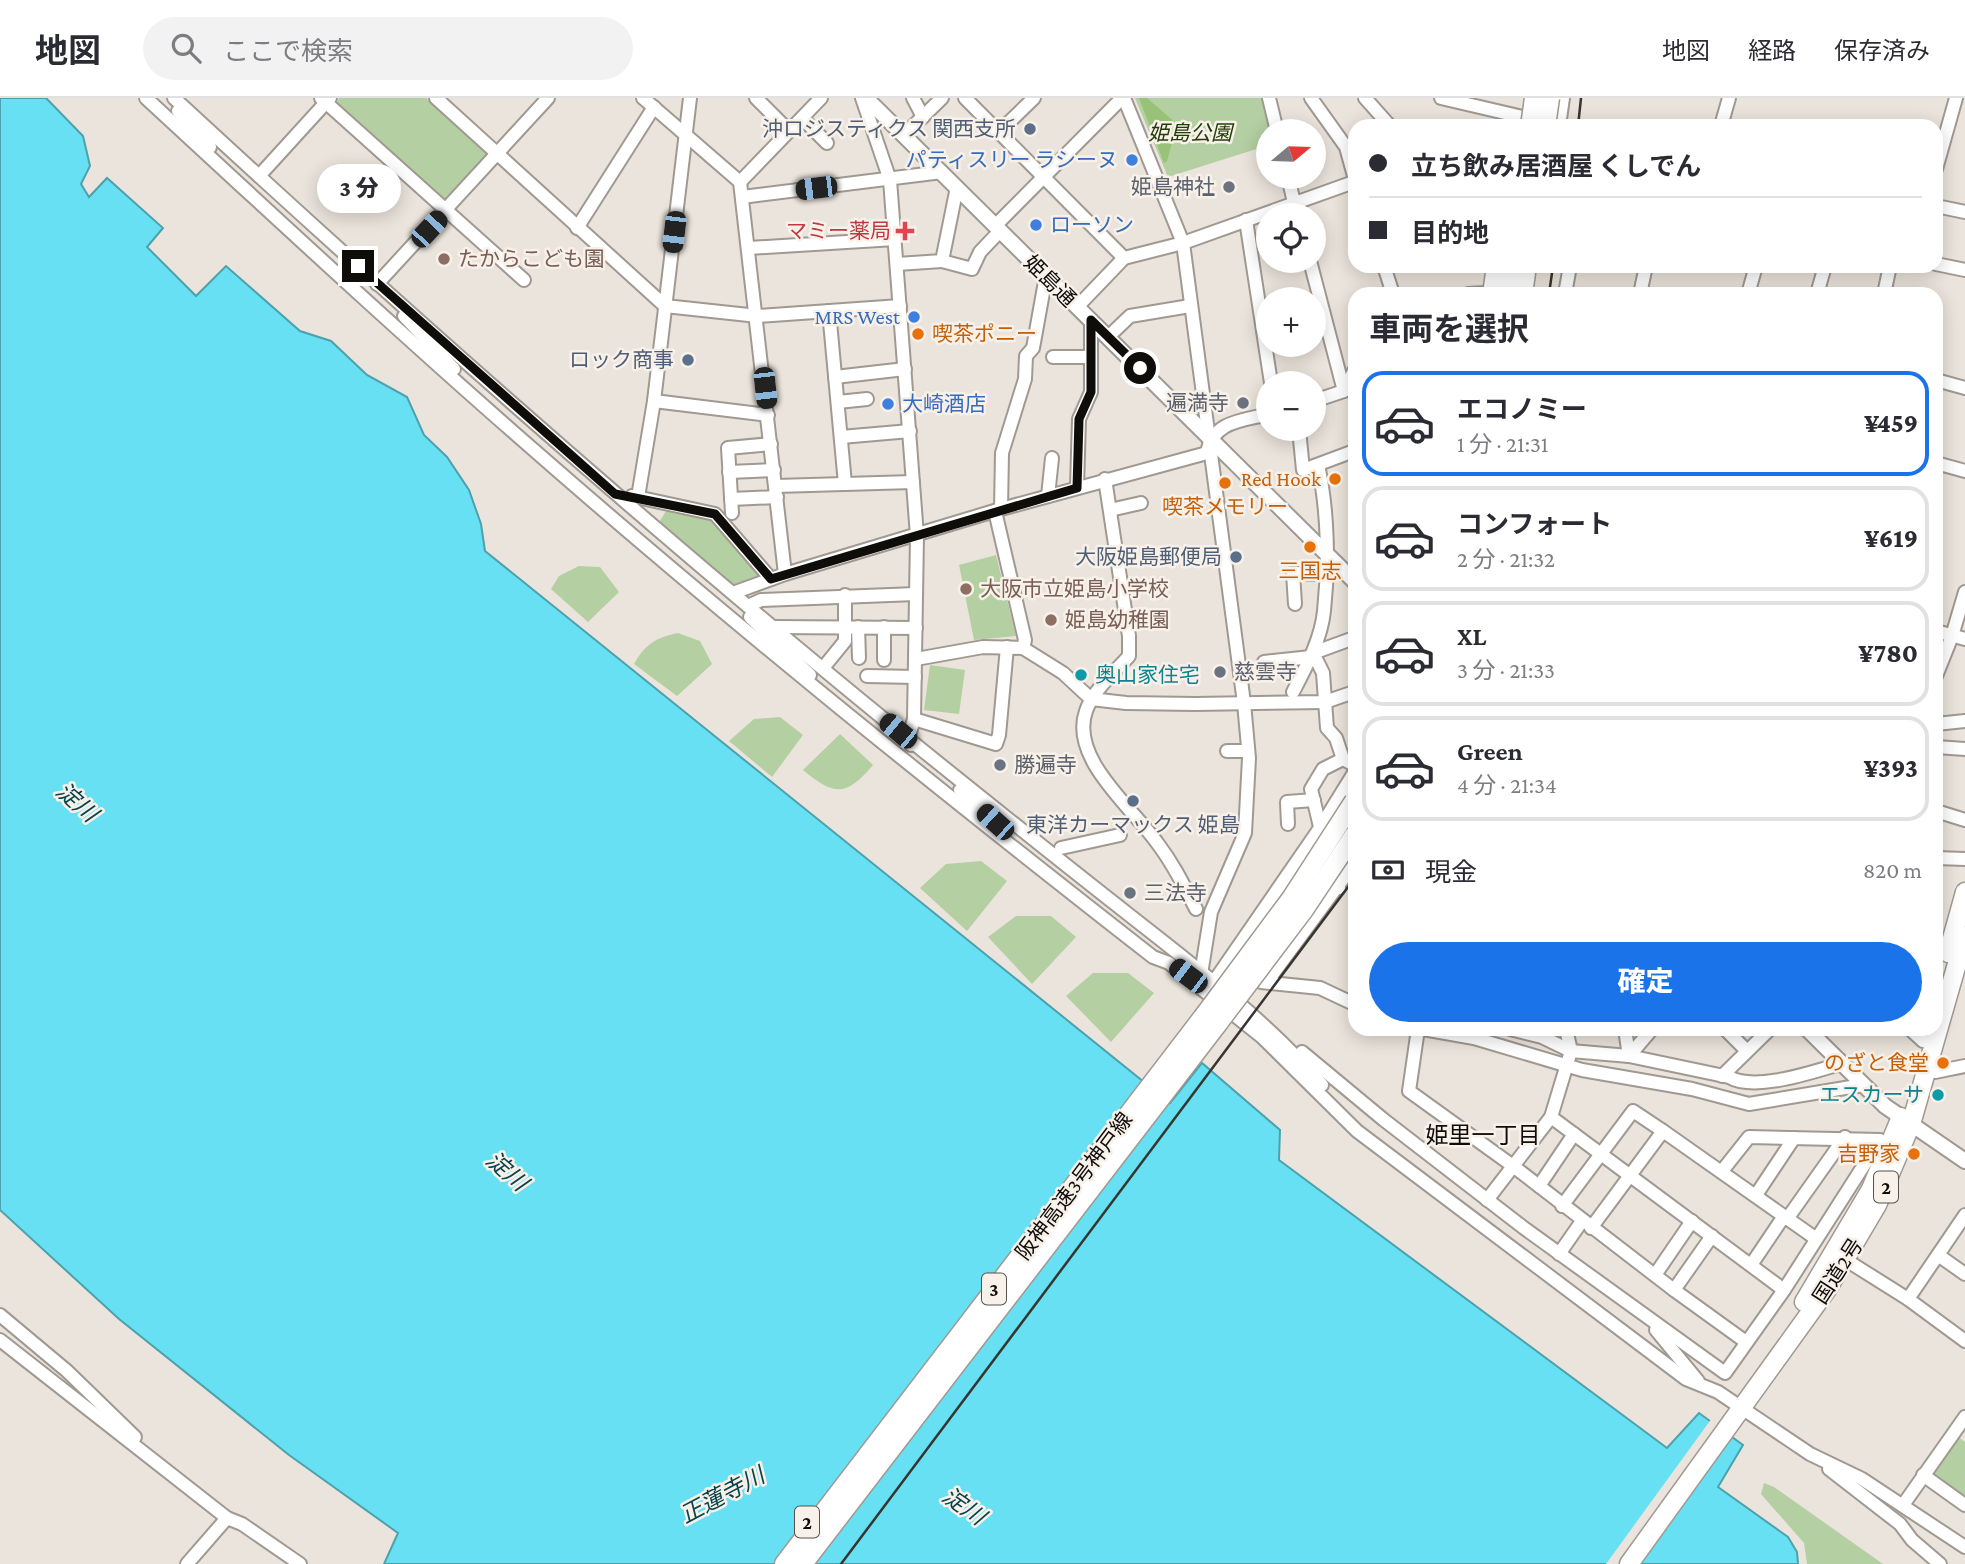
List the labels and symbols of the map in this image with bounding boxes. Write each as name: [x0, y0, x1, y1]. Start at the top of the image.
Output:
place label: 沖ロジスティクス 関西支所: [762, 117, 1016, 141]
north arrow: [1256, 119, 1326, 189]
marker: 沖ロジスティクス 関西支所: [1022, 121, 1038, 137]
park label: 姫島公園: [1148, 121, 1235, 145]
place label: パティスリー ラシーヌ: [906, 148, 1118, 172]
marker: パティスリー ラシーヌ: [1124, 152, 1140, 168]
callout: 3 分: [316, 164, 400, 214]
car: [794, 175, 839, 201]
place label: 姫島神社: [1131, 175, 1215, 199]
marker: 姫島神社: [1221, 179, 1237, 195]
car: [407, 206, 452, 252]
car: [662, 210, 687, 254]
place label: ローソン: [1050, 213, 1134, 237]
marker: ローソン: [1028, 217, 1044, 233]
place label: マミー薬局: [786, 219, 891, 243]
marker: マミー薬局: [897, 223, 913, 239]
place label: たからこども園: [458, 247, 605, 271]
route end: [342, 250, 374, 282]
street label: 姫島通: [1019, 250, 1081, 312]
marker: たからこども園: [436, 251, 452, 267]
place label: MRS West: [815, 305, 901, 329]
marker: MRS West: [906, 309, 922, 325]
place label: 喫茶ポニー: [932, 322, 1037, 346]
marker: 喫茶ポニー: [910, 326, 926, 342]
place label: ロック商事: [569, 348, 674, 372]
marker: ロック商事: [680, 352, 696, 368]
route start: [1124, 352, 1156, 384]
car: [753, 366, 778, 410]
place label: 遍満寺: [1166, 391, 1229, 415]
place label: 大崎酒店: [902, 392, 986, 416]
marker: 遍満寺: [1235, 395, 1251, 411]
marker: 大崎酒店: [880, 396, 896, 412]
place label: Red Hook: [1241, 467, 1321, 491]
marker: Red Hook: [1327, 471, 1343, 487]
marker: 喫茶メモリー: [1217, 475, 1233, 491]
place label: 喫茶メモリー: [1162, 495, 1288, 519]
marker: 三国志: [1302, 539, 1318, 555]
place label: 大阪姫島郵便局: [1075, 545, 1222, 569]
marker: 大阪姫島郵便局: [1228, 549, 1244, 565]
place label: 三国志: [1279, 559, 1342, 583]
place label: 大阪市立姫島小学校: [980, 577, 1169, 601]
marker: 大阪市立姫島小学校: [958, 581, 974, 597]
place label: 姫島幼稚園: [1065, 608, 1170, 632]
marker: 姫島幼稚園: [1043, 612, 1059, 628]
place label: 慈雲寺: [1234, 660, 1297, 684]
place label: 奥山家住宅: [1095, 663, 1200, 687]
marker: 慈雲寺: [1212, 664, 1228, 680]
marker: 奥山家住宅: [1073, 667, 1089, 683]
car: [876, 709, 921, 753]
place label: 勝遍寺: [1014, 753, 1077, 777]
marker: 勝遍寺: [992, 757, 1008, 773]
water label: 淀川: [51, 777, 105, 829]
marker: 東洋カーマックス 姫島: [1125, 793, 1141, 809]
car: [973, 800, 1018, 844]
place label: 東洋カーマックス 姫島: [1026, 813, 1240, 837]
place label: 三法寺: [1144, 881, 1207, 905]
marker: 三法寺: [1122, 885, 1138, 901]
car: [1165, 955, 1212, 997]
place label: のざと食堂: [1824, 1051, 1929, 1075]
marker: のざと食堂: [1935, 1055, 1951, 1071]
place label: エスカーサ: [1819, 1083, 1924, 1107]
marker: エスカーサ: [1930, 1087, 1946, 1103]
street label: 阪神高速3号神戸線: [1011, 1108, 1137, 1264]
district label: 姫里一丁目: [1426, 1122, 1541, 1148]
place label: 吉野家: [1837, 1142, 1900, 1166]
water label: 淀川: [481, 1146, 535, 1198]
marker: 吉野家: [1906, 1146, 1922, 1162]
road number: 2: [1874, 1172, 1898, 1203]
street label: 国道2号: [1808, 1234, 1868, 1308]
road number: 3: [982, 1274, 1006, 1304]
water label: 正蓮寺川: [675, 1461, 771, 1528]
water label: 淀川: [938, 1482, 993, 1532]
road number: 2: [795, 1506, 819, 1538]

